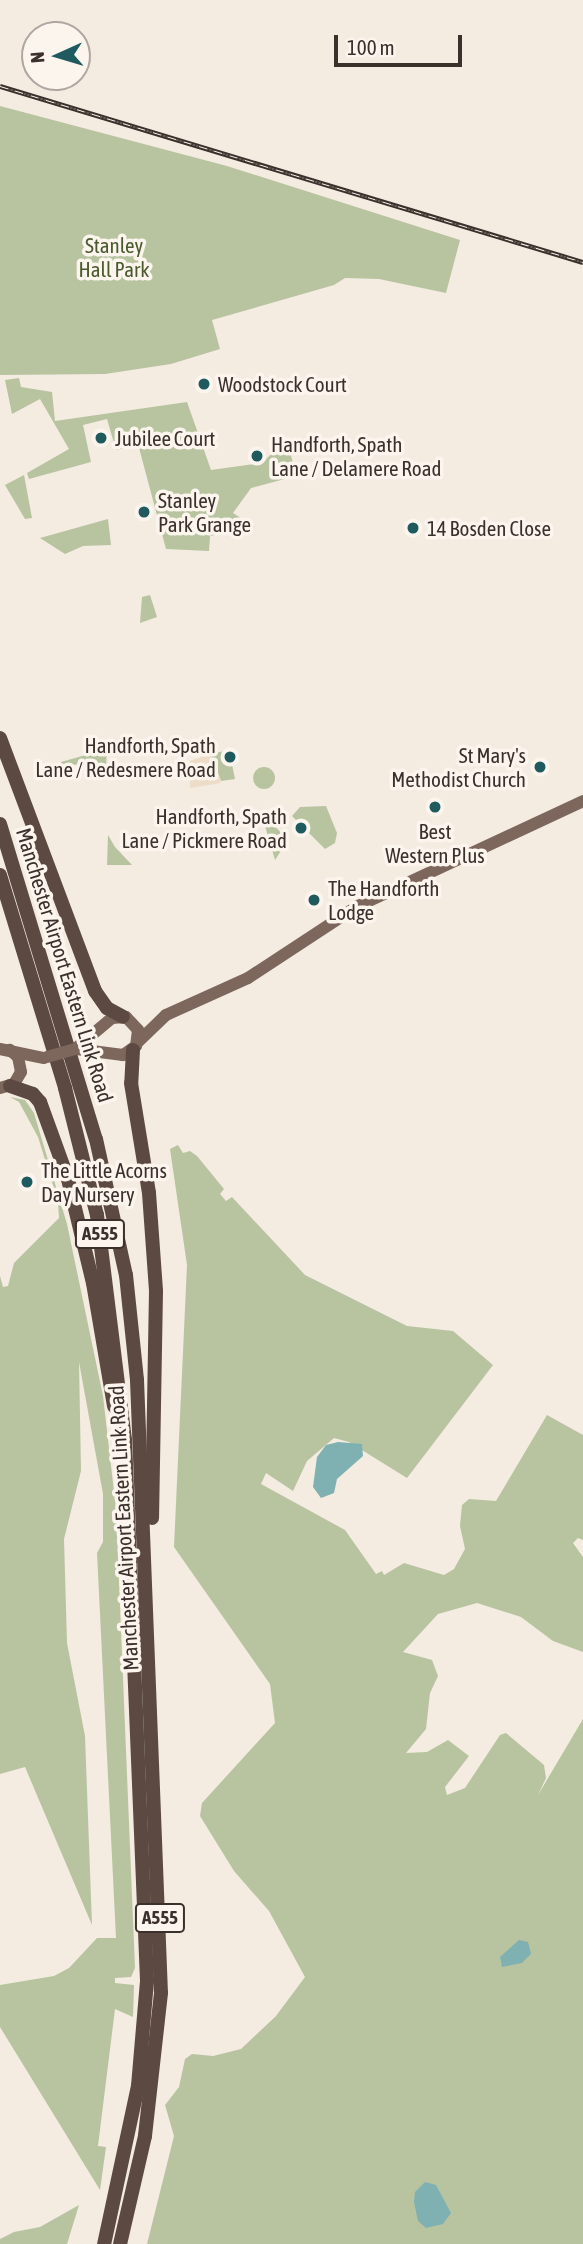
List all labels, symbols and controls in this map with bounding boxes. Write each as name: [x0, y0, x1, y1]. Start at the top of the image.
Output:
north arrow: [21, 21, 91, 91]
scale bar: [338, 21, 466, 65]
text: 100 m: [347, 35, 395, 59]
text: N: [26, 51, 48, 64]
park label: Stanley Hall Park: [78, 232, 150, 282]
place label: Woodstock Court: [218, 371, 347, 397]
marker: Woodstock Court: [196, 376, 212, 392]
place label: Jubilee Court: [115, 425, 215, 451]
marker: Jubilee Court: [93, 430, 109, 446]
place label: Handforth, Spath Lane / Delamere Road: [271, 431, 441, 481]
marker: Handforth, Spath Lane / Delamere Road: [249, 448, 265, 464]
place label: Stanley Park Grange: [158, 487, 251, 537]
marker: Stanley Park Grange: [136, 504, 152, 520]
place label: 14 Bosden Close: [427, 515, 551, 541]
marker: 14 Bosden Close: [405, 520, 421, 536]
place label: Handforth, Spath Lane / Redesmere Road: [35, 732, 216, 782]
place label: St Mary's Methodist Church: [391, 742, 526, 792]
marker: Handforth, Spath Lane / Redesmere Road: [222, 749, 238, 765]
marker: St Mary's Methodist Church: [532, 759, 548, 775]
marker: Best Western Plus: [427, 799, 443, 815]
place label: Handforth, Spath Lane / Pickmere Road: [121, 803, 287, 853]
place label: Best Western Plus: [385, 818, 485, 868]
marker: Handforth, Spath Lane / Pickmere Road: [293, 820, 309, 836]
street label: Manchester Airport Eastern Link Road: [11, 825, 119, 1105]
place label: The Handforth Lodge: [328, 875, 439, 925]
marker: The Handforth Lodge: [306, 892, 322, 908]
place label: The Little Acorns Day Nursery: [41, 1157, 167, 1207]
marker: The Little Acorns Day Nursery: [19, 1174, 35, 1190]
road number: A555: [74, 1218, 126, 1250]
street label: Manchester Airport Eastern Link Road: [103, 1385, 143, 1671]
road number: A555: [134, 1902, 186, 1934]

